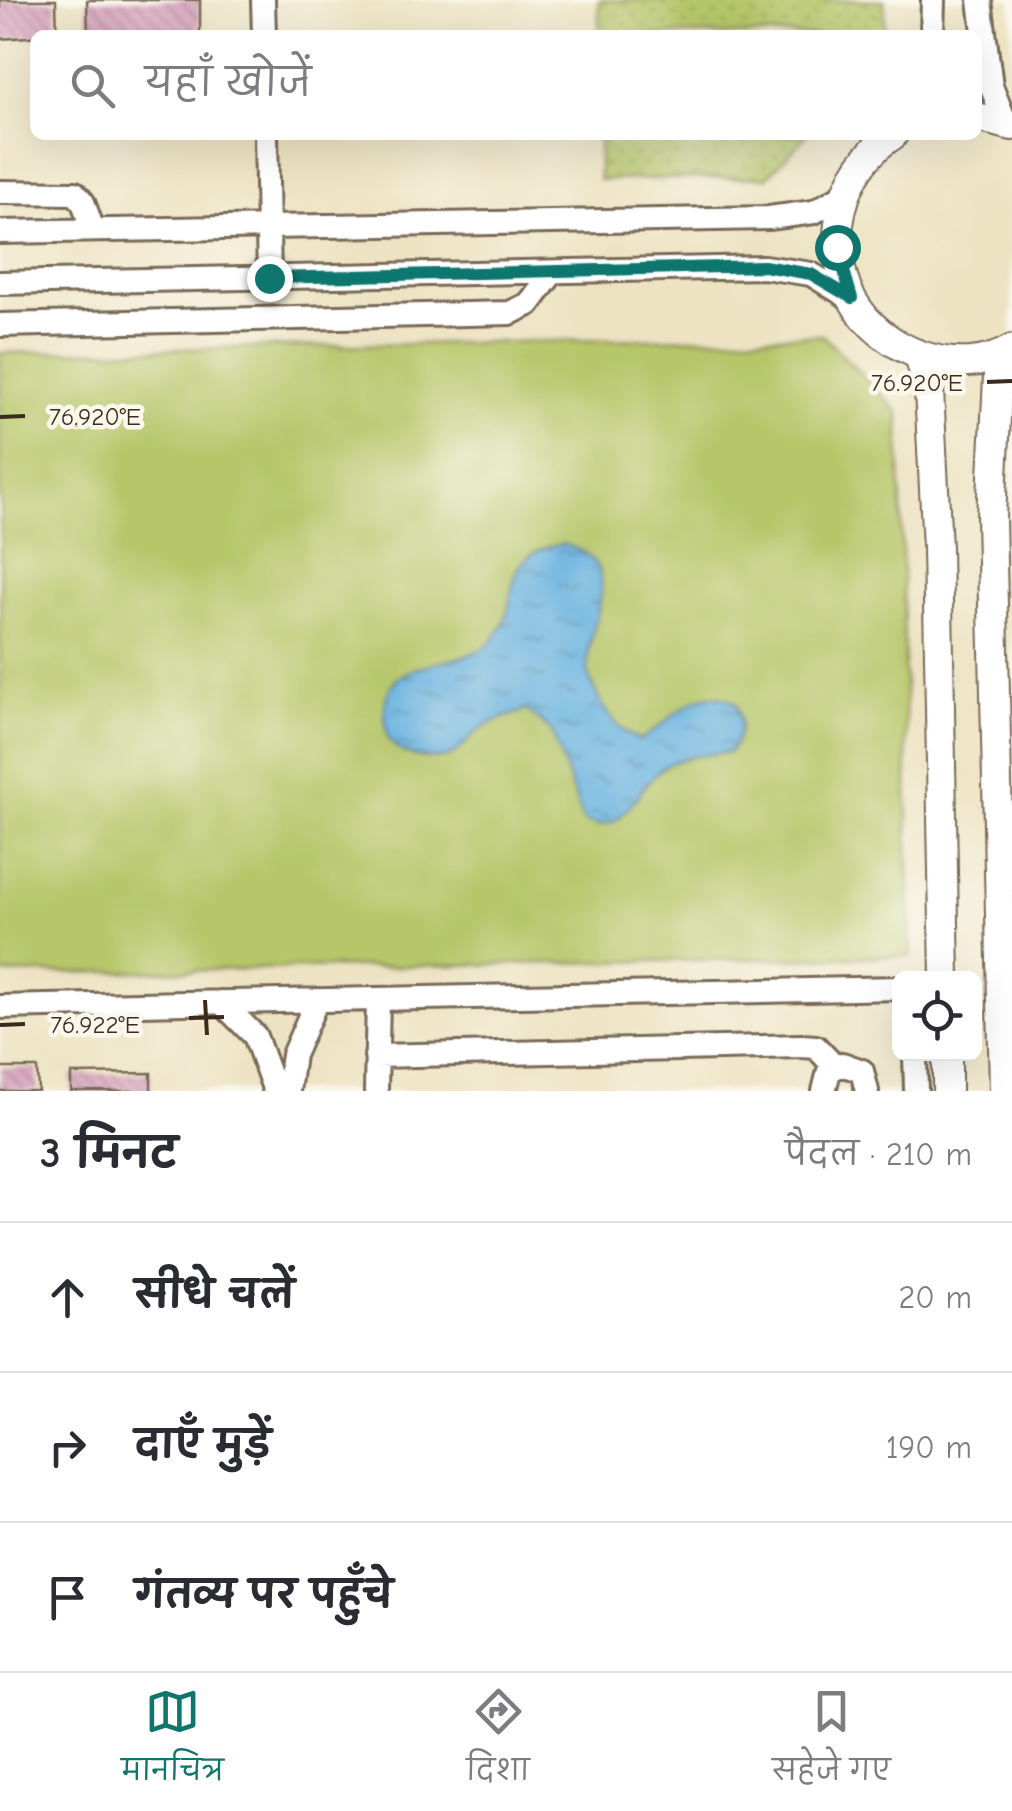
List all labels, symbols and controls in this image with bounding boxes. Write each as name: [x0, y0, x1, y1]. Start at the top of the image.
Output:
search box: [30, 30, 982, 140]
icon: search: [65, 58, 120, 113]
text: यहाँ खोजें: [145, 61, 311, 105]
route start: [815, 225, 861, 271]
route end: [247, 256, 293, 302]
text: 76.920°E: [871, 368, 963, 397]
text: 76.920°E: [49, 402, 141, 431]
map controls: [892, 971, 982, 1061]
button: locate: [892, 971, 982, 1061]
text: 76.922°E: [50, 1010, 140, 1039]
text: 3 मिनट: [40, 1129, 178, 1178]
text: पैदल · 210 m: [785, 1136, 972, 1173]
icon: ahead: [40, 1270, 95, 1325]
text: सीधे चलें: [135, 1273, 294, 1317]
text: 20 m: [899, 1279, 972, 1316]
icon: right: [40, 1420, 95, 1475]
text: दाएँ मुड़ें: [135, 1423, 271, 1467]
text: 190 m: [886, 1429, 972, 1466]
icon: arrive: [40, 1570, 95, 1625]
text: गंतव्य पर पहुँचे: [135, 1573, 393, 1617]
tab: मानचित्र: [121, 1684, 224, 1801]
tab: दिशा: [466, 1684, 530, 1801]
tab: सहेजे गए: [772, 1684, 891, 1801]

